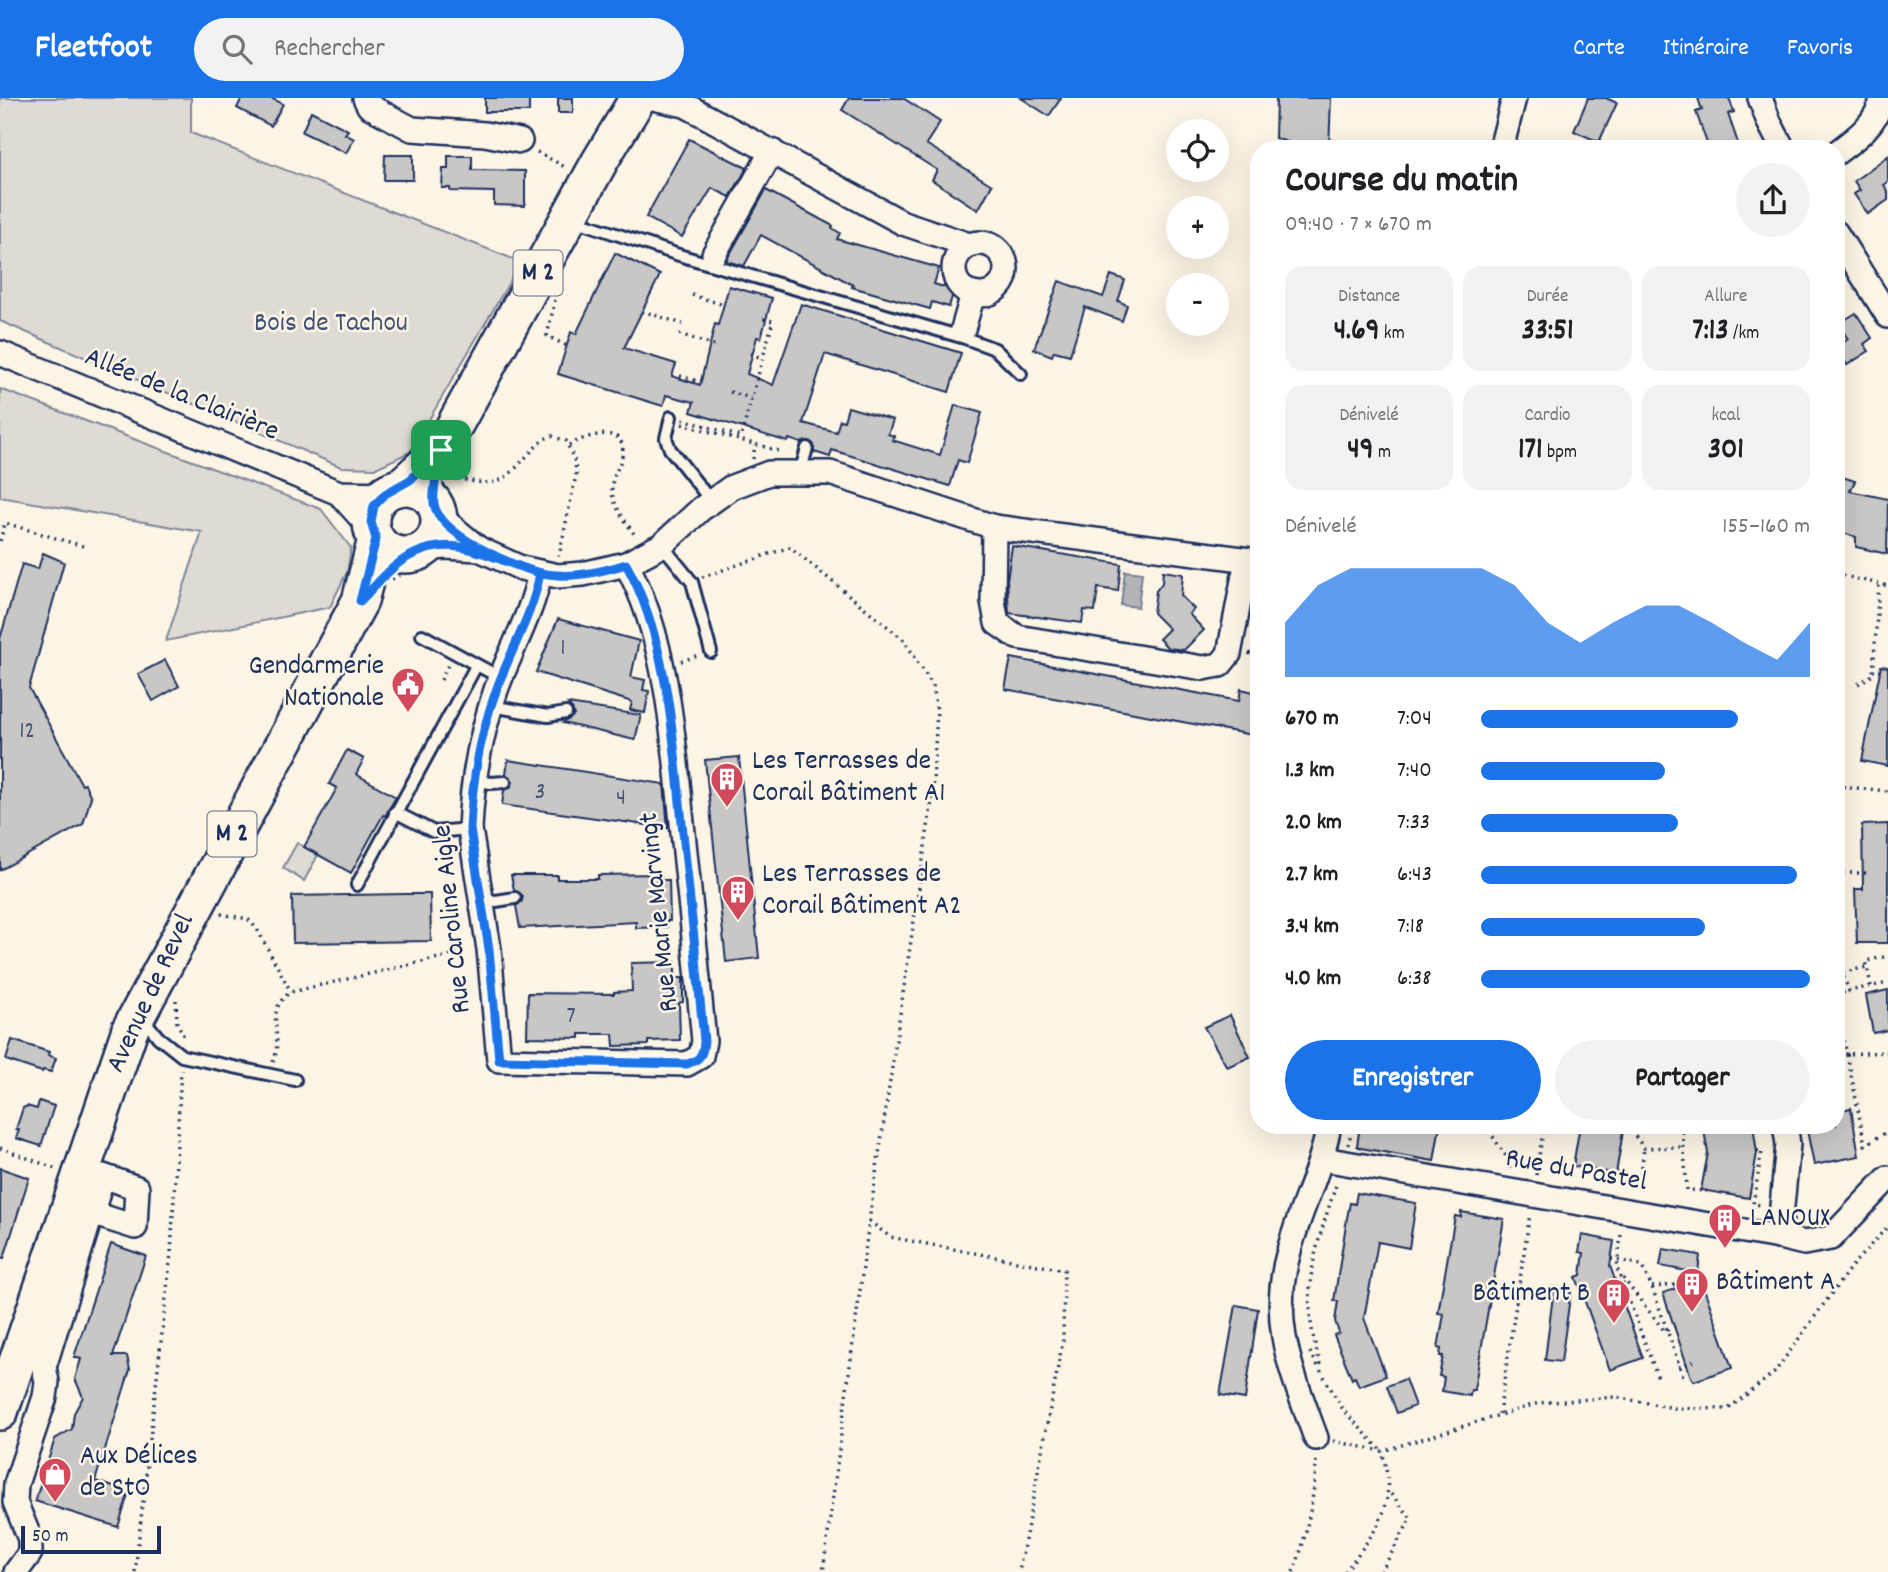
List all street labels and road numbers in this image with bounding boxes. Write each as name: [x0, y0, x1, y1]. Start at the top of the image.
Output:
road number: M 2: [514, 250, 562, 296]
street label: Allée de la Clairière: [78, 339, 284, 453]
street label: Rue Marie Marvingt: [631, 810, 691, 1014]
road number: M 2: [208, 812, 256, 856]
street label: Rue Caroline Aigle: [424, 823, 484, 1015]
street label: Avenue de Revel: [98, 908, 207, 1080]
street label: Rue du Pastel: [1502, 1140, 1650, 1204]

